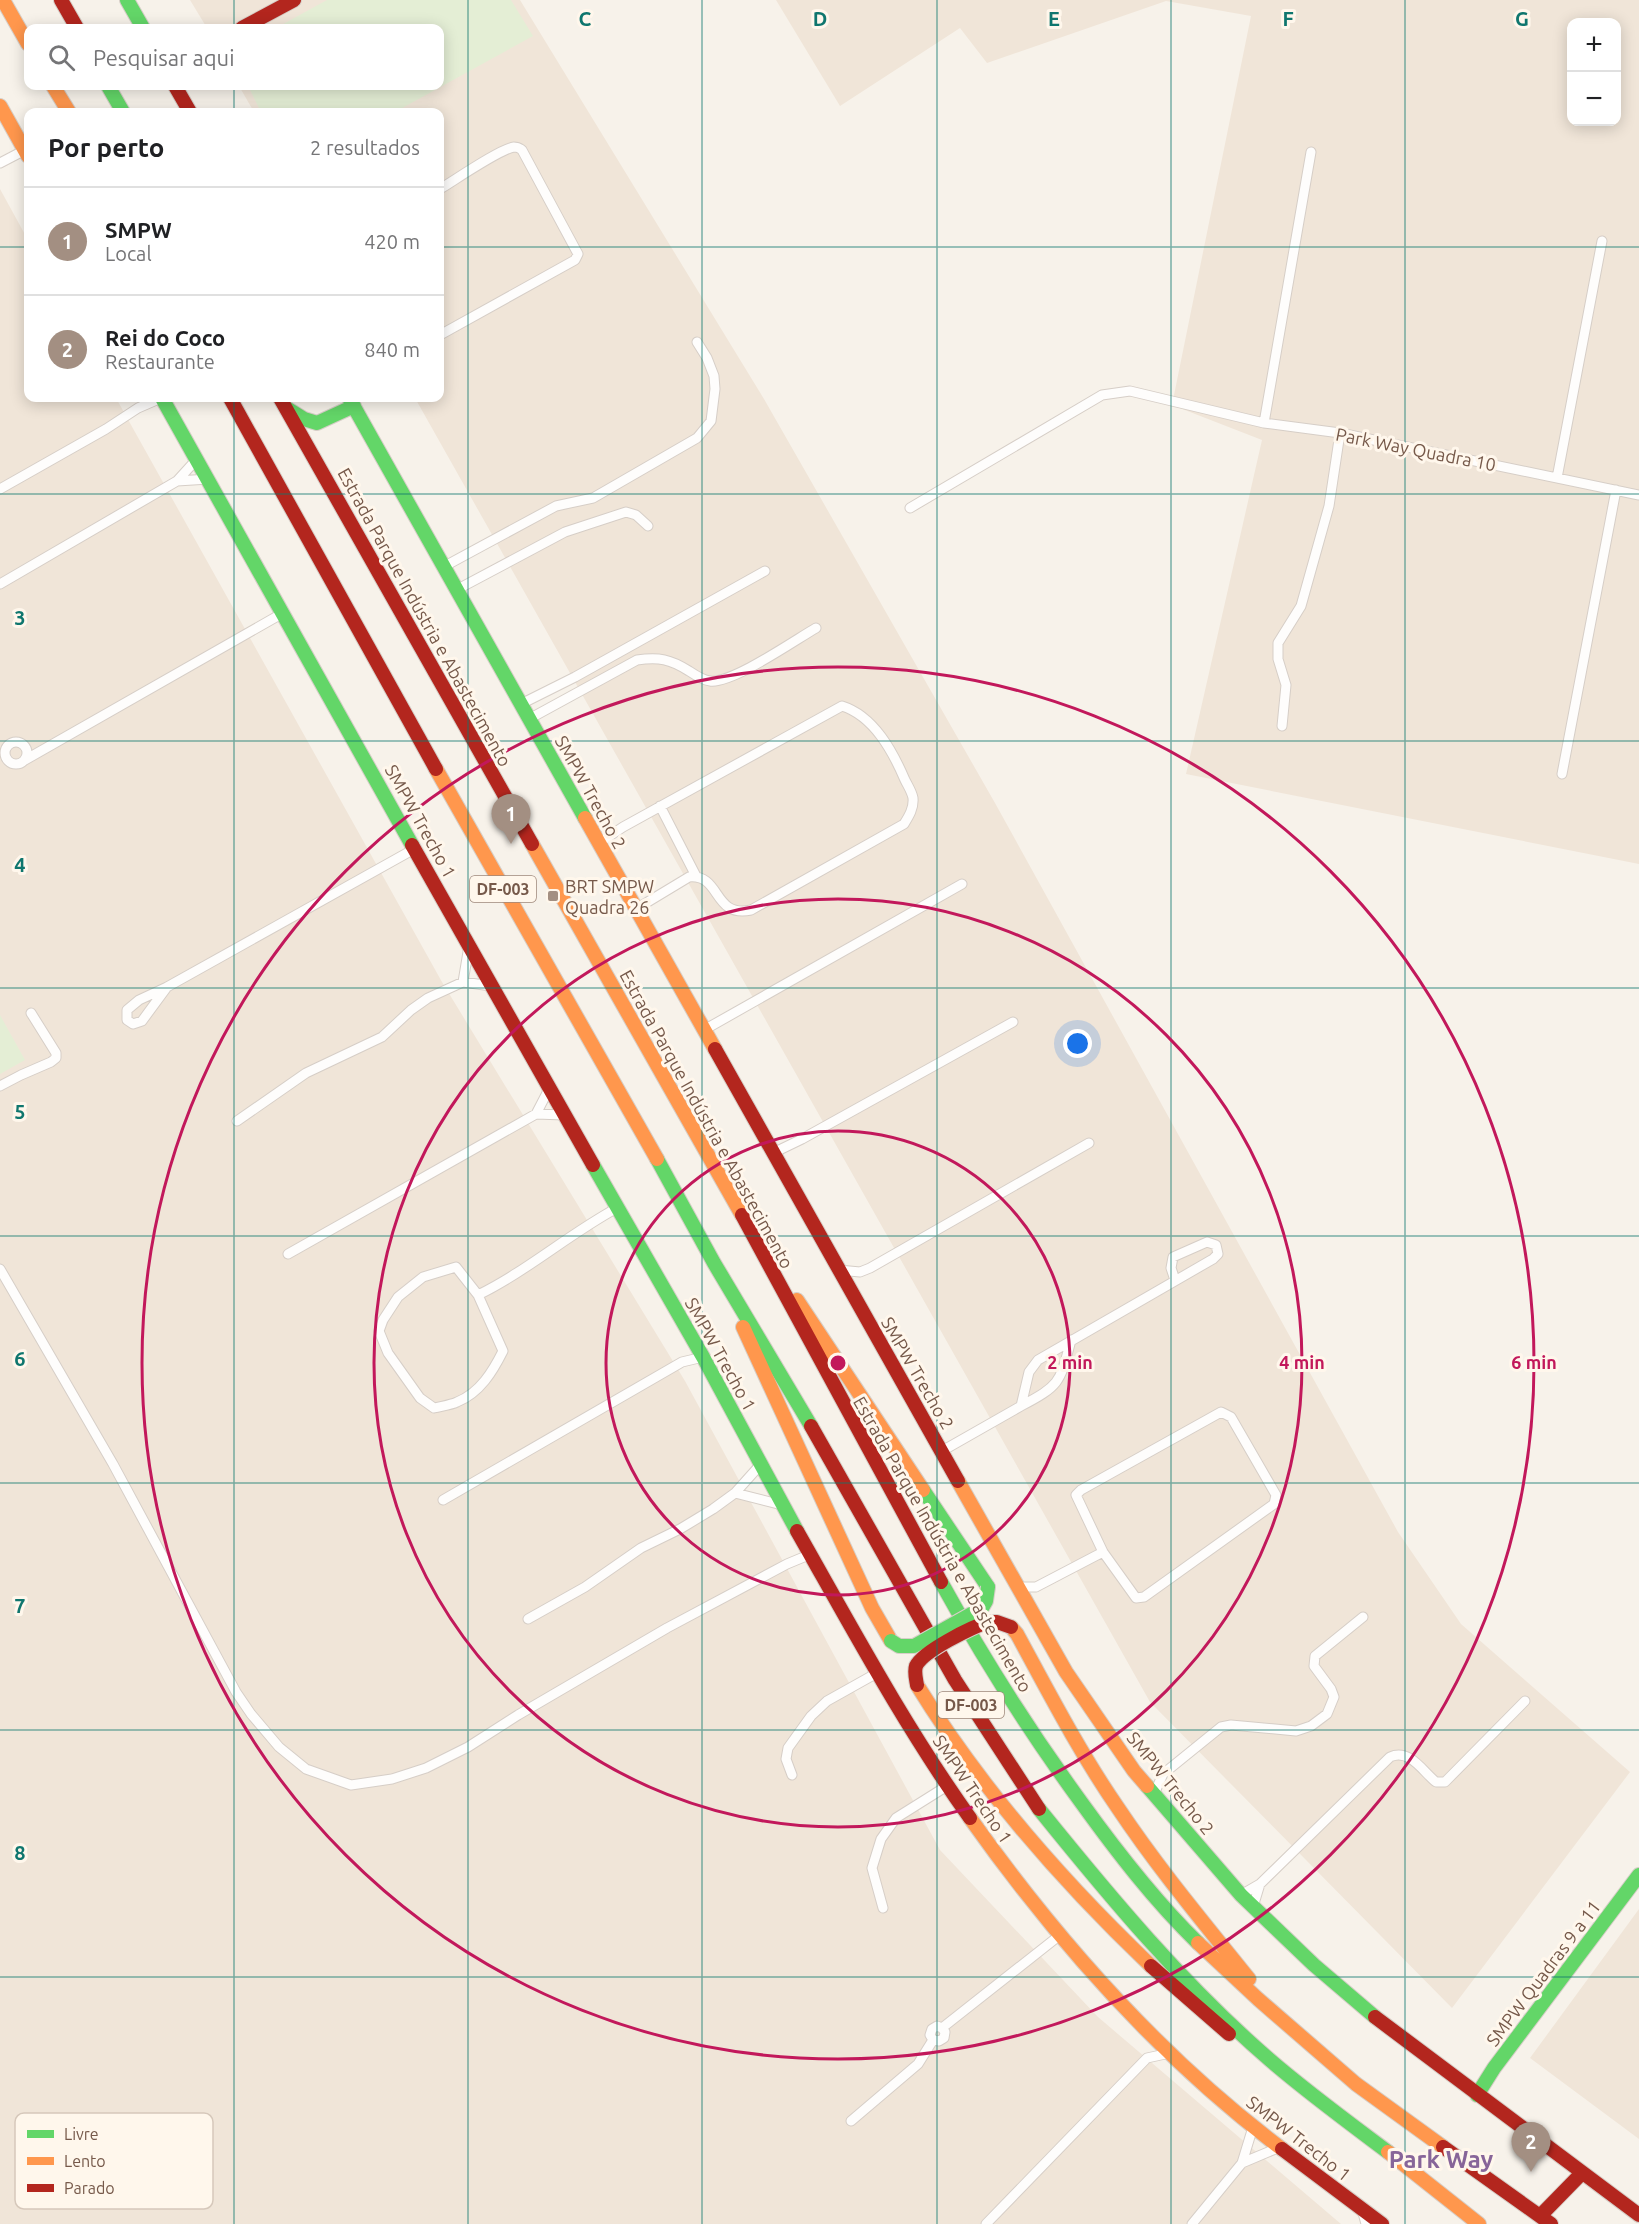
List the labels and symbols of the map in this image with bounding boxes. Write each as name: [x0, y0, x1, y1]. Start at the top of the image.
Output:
text: C: [579, 7, 592, 30]
text: D: [813, 7, 827, 30]
text: E: [1048, 7, 1060, 30]
text: F: [1282, 7, 1294, 30]
text: G: [1515, 7, 1529, 30]
street label: Park Way Quadra 10: [1334, 424, 1498, 475]
street label: Estrada Parque Indústria e Abastecimento: [334, 464, 516, 770]
text: 3: [14, 606, 26, 629]
street label: SMPW Trecho 2: [552, 732, 630, 852]
street label: SMPW Trecho 1: [382, 761, 460, 881]
pin: 1: [492, 794, 530, 844]
text: 4: [14, 853, 26, 876]
road number: DF-003: [470, 876, 536, 902]
place label: BRT SMPW Quadra 26: [565, 876, 655, 918]
marker: BRT SMPW Quadra 26: [546, 889, 560, 903]
street label: Estrada Parque Indústria e Abastecimento: [616, 966, 798, 1272]
your location: [1063, 1029, 1092, 1058]
text: 5: [14, 1100, 26, 1123]
street label: SMPW Trecho 1: [682, 1294, 760, 1414]
street label: SMPW Trecho 2: [878, 1313, 958, 1433]
text: 6: [14, 1347, 26, 1370]
text: 2 min: [1047, 1352, 1093, 1372]
text: 4 min: [1279, 1352, 1325, 1372]
text: 6 min: [1511, 1352, 1557, 1372]
centre of rings: [828, 1353, 848, 1373]
street label: Estrada Parque Indústria e Abastecimento: [850, 1393, 1036, 1695]
text: 7: [14, 1594, 26, 1617]
road number: DF-003: [938, 1692, 1004, 1718]
street label: SMPW Trecho 2: [1124, 1728, 1218, 1838]
street label: SMPW Trecho 1: [929, 1731, 1017, 1847]
text: 8: [14, 1841, 26, 1864]
street label: SMPW Quadras 9 a 11: [1482, 1896, 1605, 2050]
street label: SMPW Trecho 1: [1243, 2091, 1355, 2185]
legend: [15, 2113, 213, 2209]
pin: 2: [1512, 2122, 1550, 2172]
text: Livre: [64, 2125, 99, 2143]
district label: Park Way: [1389, 2146, 1493, 2173]
text: Lento: [64, 2152, 106, 2170]
text: Parado: [64, 2179, 115, 2197]

